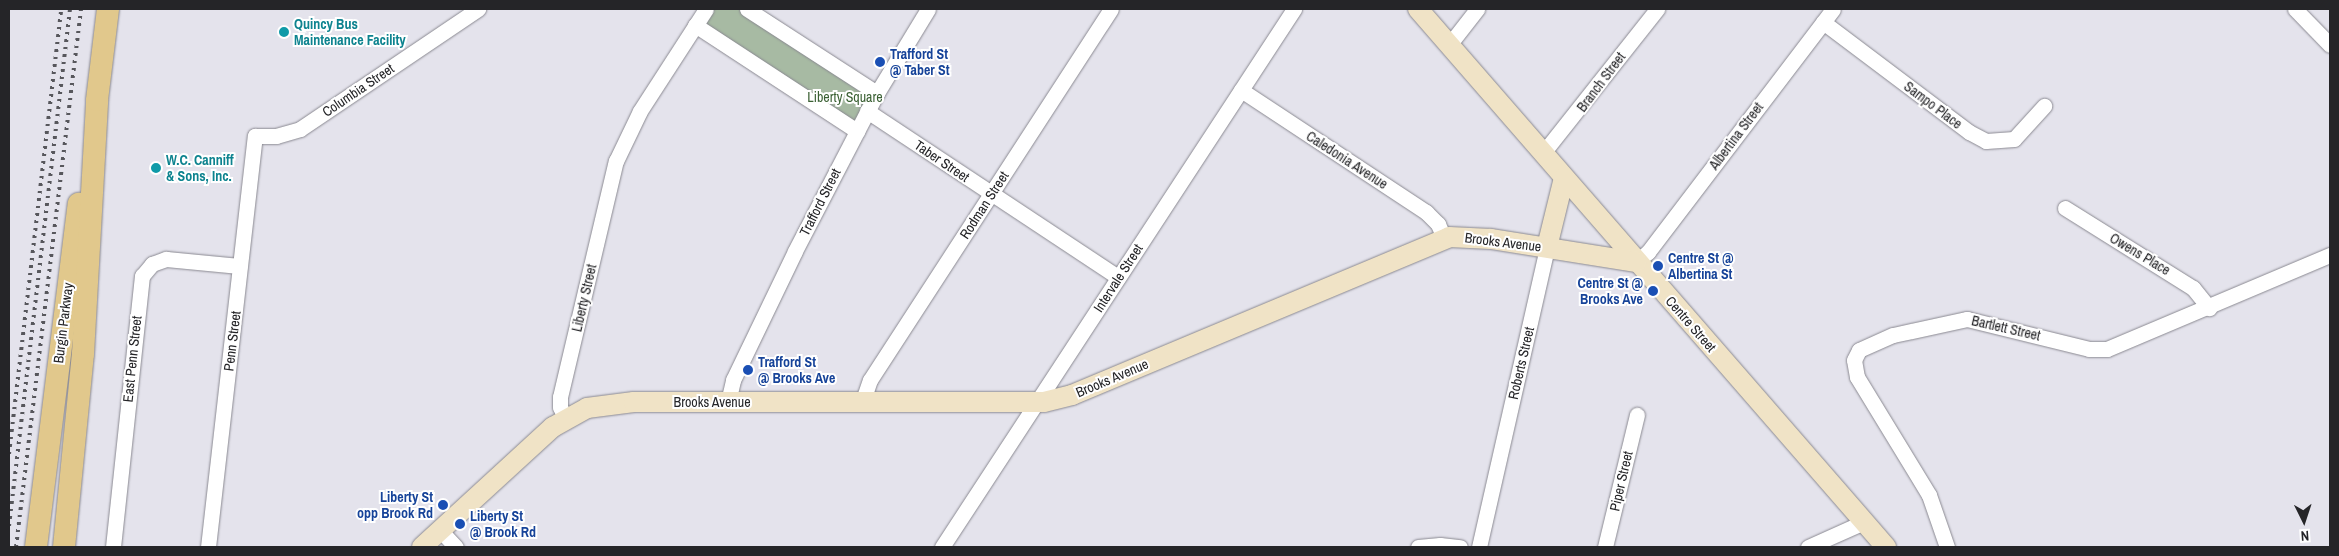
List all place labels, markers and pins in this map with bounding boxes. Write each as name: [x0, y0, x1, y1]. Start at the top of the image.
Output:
place label: Quincy Bus Maintenance Facility: [294, 16, 406, 48]
marker: Quincy Bus Maintenance Facility: [278, 26, 290, 38]
place label: Trafford St @ Taber St: [890, 46, 949, 78]
marker: Trafford St @ Taber St: [874, 56, 886, 68]
place label: W.C. Canniff & Sons, Inc.: [166, 152, 234, 184]
marker: W.C. Canniff & Sons, Inc.: [150, 162, 162, 174]
place label: Centre St @ Albertina St: [1668, 250, 1733, 282]
marker: Centre St @ Albertina St: [1652, 260, 1664, 272]
place label: Centre St @ Brooks Ave: [1578, 275, 1643, 308]
marker: Centre St @ Brooks Ave: [1647, 285, 1659, 297]
place label: Trafford St @ Brooks Ave: [758, 354, 836, 387]
marker: Trafford St @ Brooks Ave: [742, 364, 754, 376]
place label: Liberty St opp Brook Rd: [357, 489, 433, 522]
marker: Liberty St opp Brook Rd: [437, 499, 449, 511]
place label: Liberty St @ Brook Rd: [470, 508, 536, 540]
marker: Liberty St @ Brook Rd: [454, 518, 466, 530]

